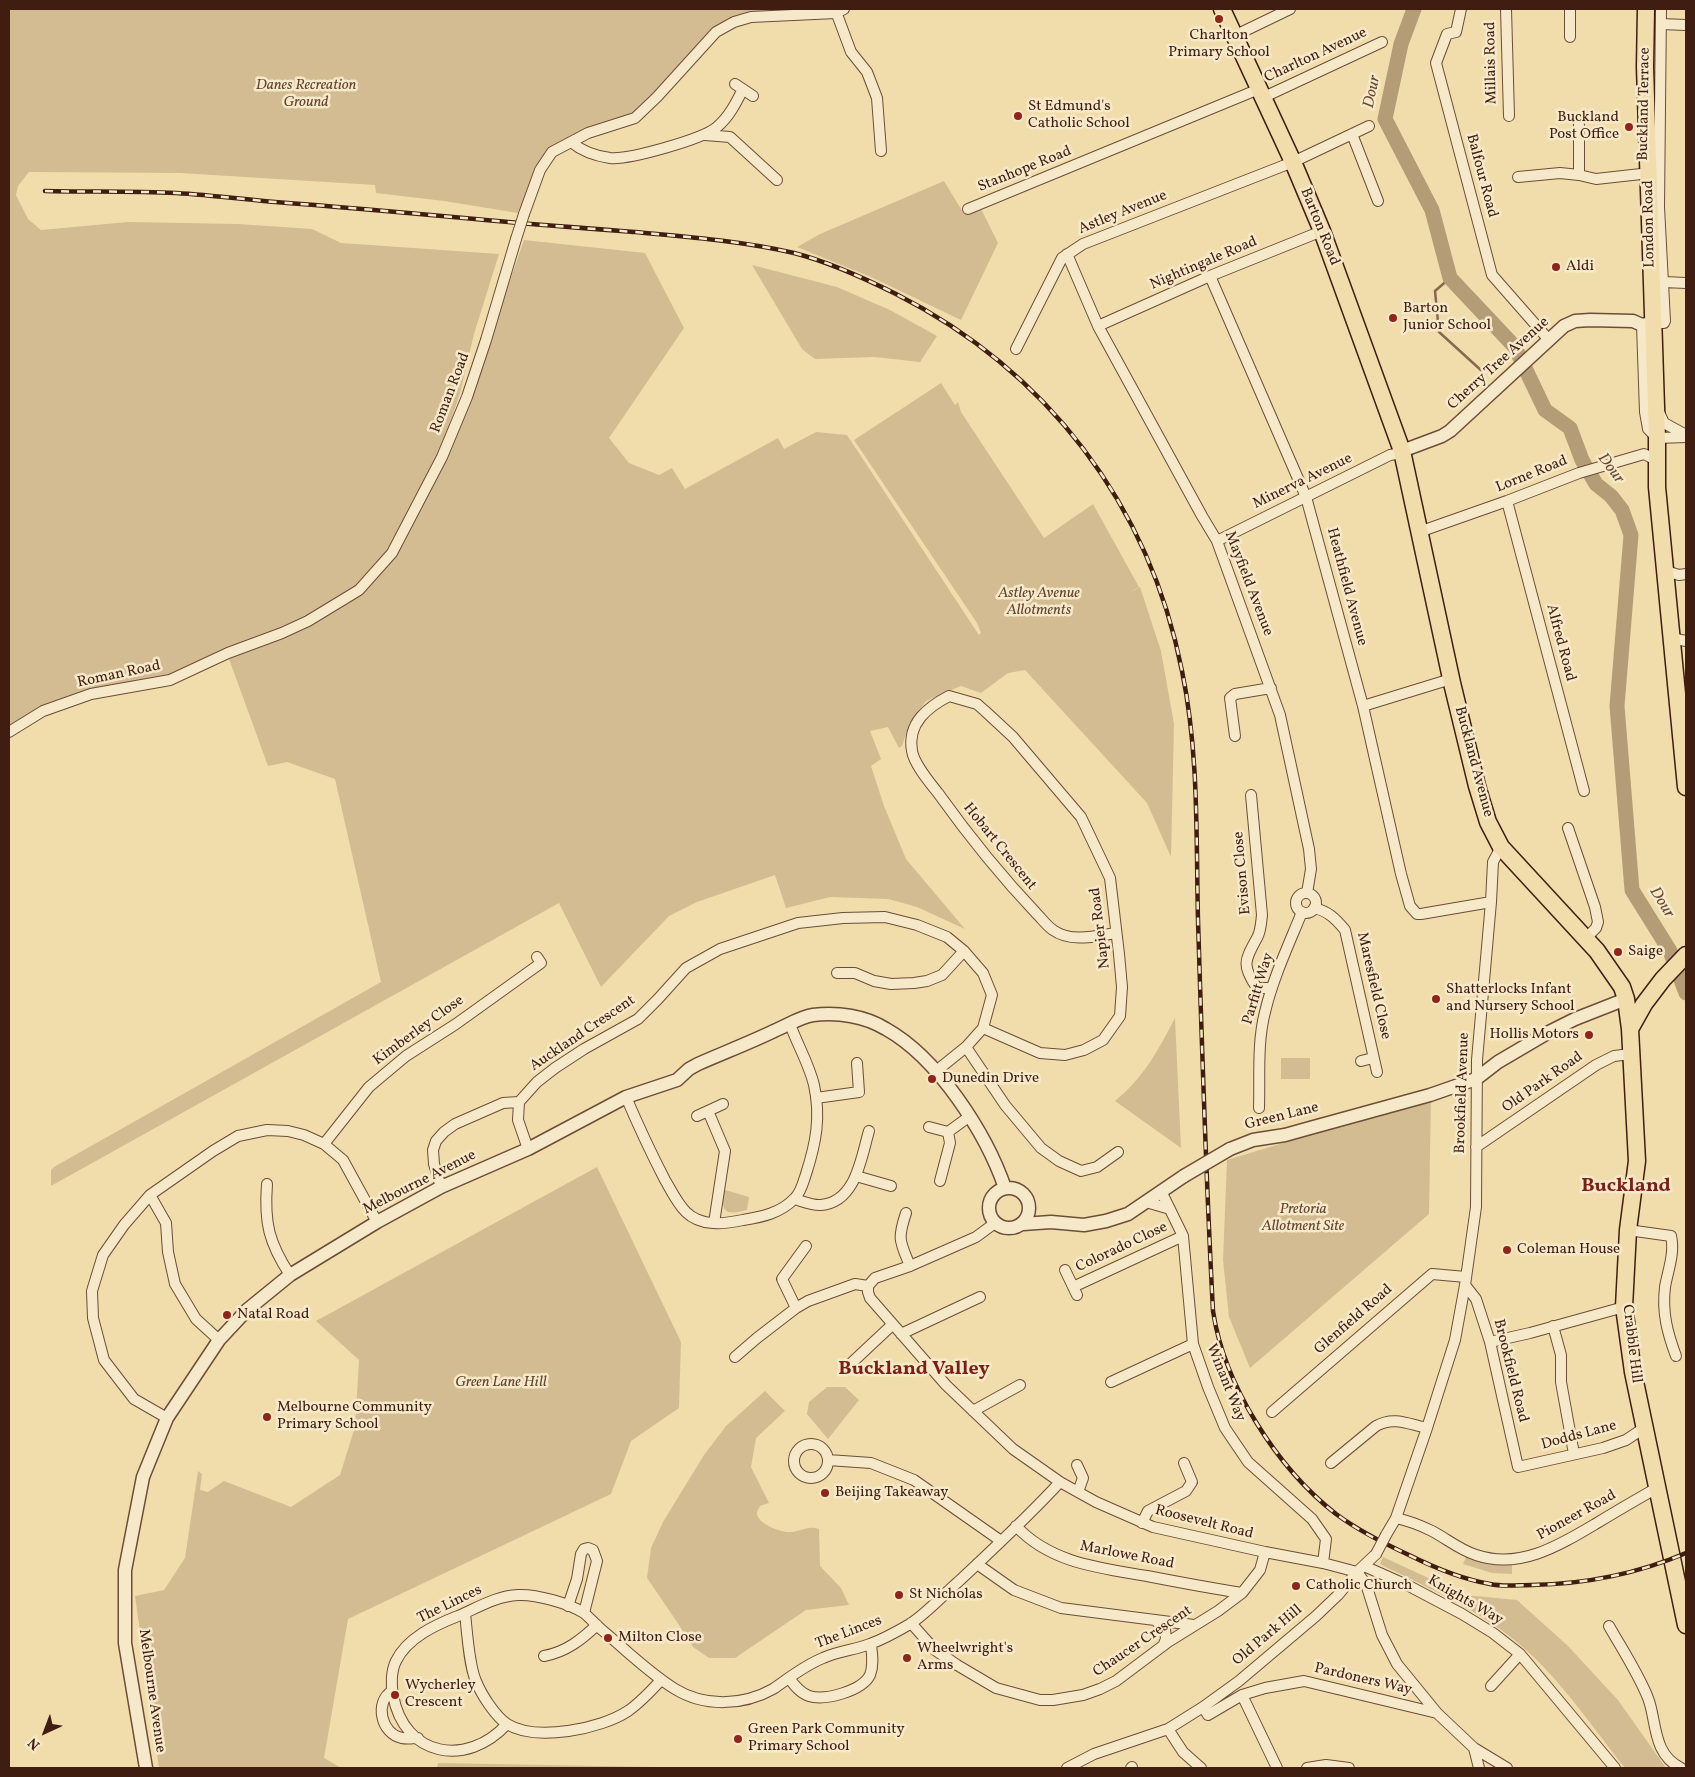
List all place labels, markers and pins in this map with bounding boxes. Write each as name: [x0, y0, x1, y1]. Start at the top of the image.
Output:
marker: Charlton Primary School: [1213, 13, 1225, 25]
place label: Charlton Primary School: [1168, 27, 1270, 62]
place label: St Edmund's Catholic School: [1028, 98, 1130, 133]
place label: Buckland Post Office: [1549, 109, 1619, 144]
marker: St Edmund's Catholic School: [1012, 110, 1024, 122]
marker: Buckland Post Office: [1623, 121, 1635, 133]
place label: Aldi: [1566, 258, 1594, 276]
marker: Aldi: [1550, 261, 1562, 273]
place label: Barton Junior School: [1403, 300, 1491, 335]
marker: Barton Junior School: [1387, 312, 1399, 324]
place label: Saige: [1628, 943, 1663, 961]
marker: Saige: [1612, 946, 1624, 958]
place label: Shatterlocks Infant and Nursery School: [1446, 981, 1575, 1016]
marker: Shatterlocks Infant and Nursery School: [1430, 993, 1442, 1005]
place label: Hollis Motors: [1490, 1026, 1579, 1044]
marker: Hollis Motors: [1583, 1029, 1595, 1041]
place label: Dunedin Drive: [942, 1070, 1039, 1088]
marker: Dunedin Drive: [926, 1073, 938, 1085]
place label: Coleman House: [1517, 1241, 1620, 1259]
marker: Coleman House: [1501, 1244, 1513, 1256]
place label: Natal Road: [237, 1306, 309, 1324]
marker: Natal Road: [221, 1309, 233, 1321]
place label: Melbourne Community Primary School: [277, 1399, 432, 1434]
marker: Melbourne Community Primary School: [261, 1411, 273, 1423]
place label: Beijing Takeaway: [835, 1484, 948, 1502]
marker: Beijing Takeaway: [819, 1487, 831, 1499]
place label: Catholic Church: [1306, 1577, 1413, 1595]
marker: Catholic Church: [1290, 1580, 1302, 1592]
place label: St Nicholas: [909, 1586, 983, 1604]
marker: St Nicholas: [893, 1589, 905, 1601]
place label: Milton Close: [618, 1629, 702, 1647]
marker: Milton Close: [602, 1632, 614, 1644]
place label: Wheelwright's Arms: [917, 1640, 1013, 1675]
marker: Wheelwright's Arms: [901, 1652, 913, 1664]
place label: Wycherley Crescent: [405, 1677, 476, 1712]
marker: Wycherley Crescent: [389, 1689, 401, 1701]
place label: Green Park Community Primary School: [748, 1721, 905, 1756]
marker: Green Park Community Primary School: [732, 1733, 744, 1745]

